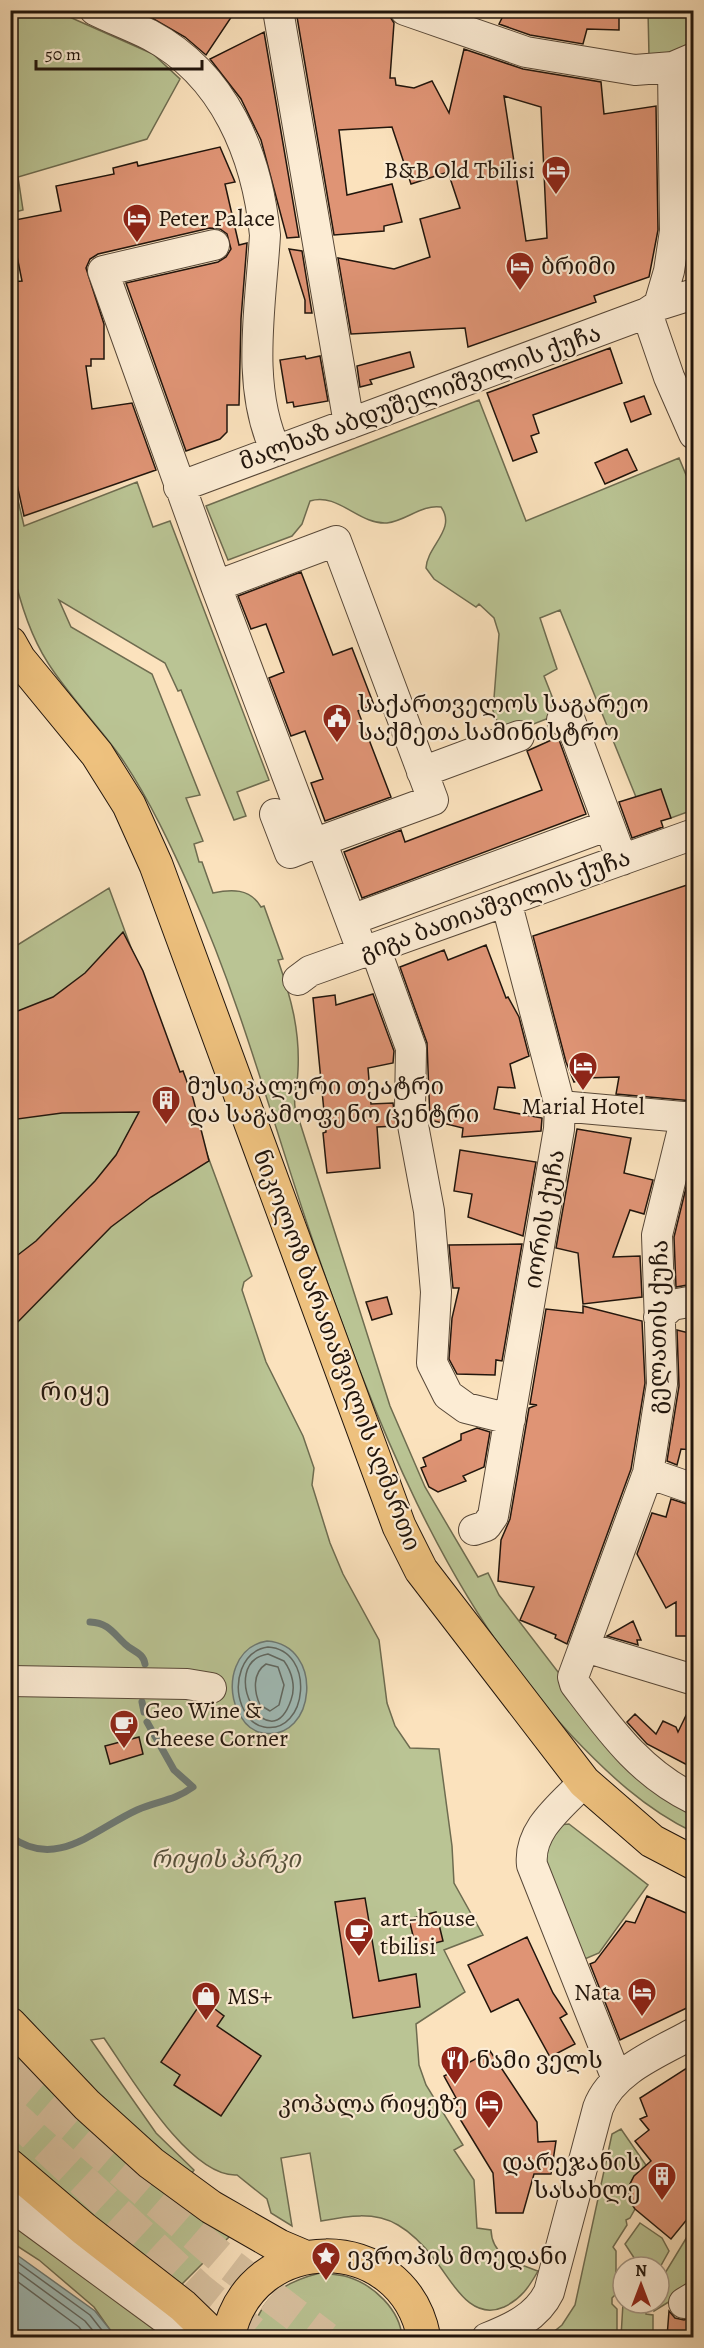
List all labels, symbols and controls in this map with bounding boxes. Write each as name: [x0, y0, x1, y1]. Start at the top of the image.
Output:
scale bar: [36, 33, 202, 71]
text: 50 m: [45, 42, 81, 66]
place label: B&B Old Tbilisi: [384, 154, 535, 186]
hotel icon: B&B Old Tbilisi: [540, 154, 572, 196]
hotel icon: Peter Palace: [121, 202, 153, 244]
place label: Peter Palace: [158, 202, 275, 234]
hotel icon: ბრიმი: [504, 250, 536, 292]
place label: ბრიმი: [541, 250, 616, 282]
street label: მალხაზ აბდუშელიშვილის ქუჩა: [235, 317, 605, 477]
place label: საქართველოს საგარეო საქმეთა სამინისტრო: [358, 688, 649, 748]
public building icon: საქართველოს საგარეო საქმეთა სამინისტრო: [321, 702, 353, 744]
street label: გიგა ბათიაშვილის ქუჩა: [355, 841, 635, 969]
hotel icon: Marial Hotel: [567, 1050, 599, 1092]
place label: მუსიკალური თეატრი და საგამოფენო ცენტრი: [187, 1070, 479, 1130]
building icon: მუსიკალური თეატრი და საგამოფენო ცენტრი: [150, 1084, 182, 1126]
place label: Marial Hotel: [521, 1090, 645, 1122]
street label: ნიკოლოზ ბარათაშვილის აღმართი: [245, 1145, 429, 1555]
street label: იორის ქუჩა: [516, 1147, 572, 1291]
street label: გელათის ქუჩა: [640, 1239, 676, 1415]
district label: რიყე: [40, 1374, 112, 1409]
place label: Geo Wine & Cheese Corner: [145, 1694, 288, 1754]
cafe icon: Geo Wine & Cheese Corner: [108, 1708, 140, 1750]
park label: რიყის პარკი: [151, 1843, 302, 1875]
place label: art-house tbilisi: [380, 1902, 476, 1962]
cafe icon: art-house tbilisi: [343, 1916, 375, 1958]
place label: Nata: [574, 1976, 622, 2008]
hotel icon: Nata: [626, 1976, 658, 2018]
shop icon: MS+: [190, 1980, 222, 2022]
place label: MS+: [227, 1980, 272, 2012]
restaurant icon: ნამი ველს: [439, 2044, 471, 2086]
place label: ნამი ველს: [476, 2044, 603, 2076]
place label: კოპალა რიყეზე: [278, 2088, 468, 2120]
hotel icon: კოპალა რიყეზე: [473, 2088, 505, 2130]
place label: დარეჯანის სასახლე: [502, 2146, 641, 2206]
building icon: დარეჯანის სასახლე: [646, 2160, 678, 2202]
place icon: ევროპის მოედანი: [310, 2240, 342, 2282]
place label: ევროპის მოედანი: [347, 2240, 567, 2272]
north arrow: [611, 2255, 671, 2315]
text: N: [635, 2260, 647, 2282]

